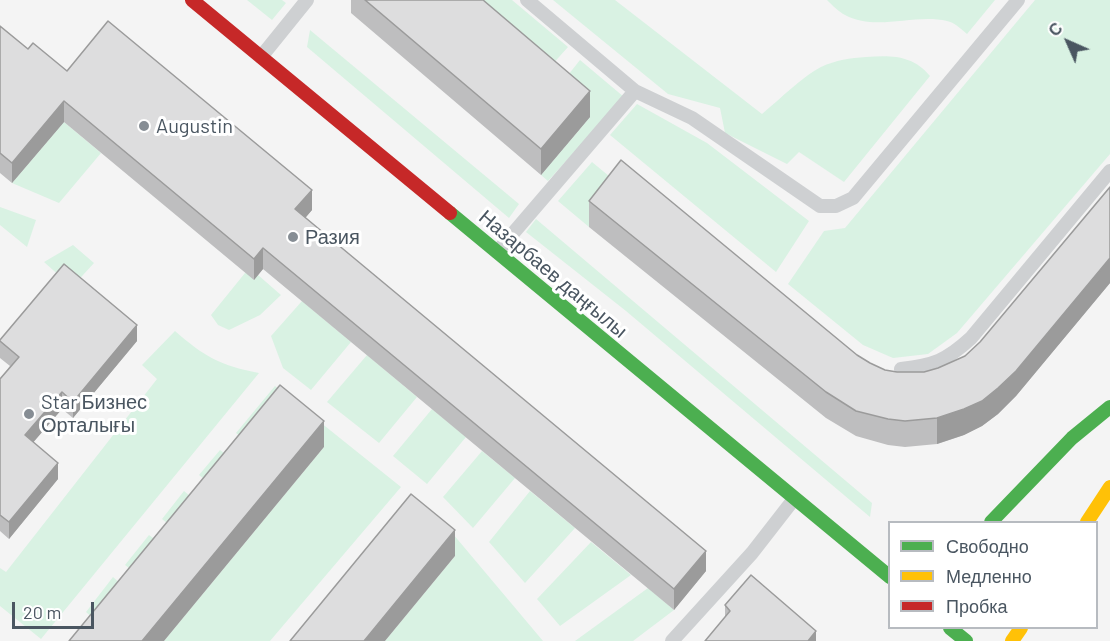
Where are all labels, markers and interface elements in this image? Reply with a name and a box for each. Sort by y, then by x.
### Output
north arrow [1038,12,1098,72]
text: С [1044,18,1066,40]
place label: Augustin [156,114,233,138]
marker: Augustin [137,119,151,133]
street label: Назарбаев даңғылы [474,205,632,343]
place label: Разия [305,225,360,249]
marker: Разия [286,230,300,244]
place label: Star Бизнес Орталығы [41,390,147,437]
marker: Star Бизнес Орталығы [22,407,36,421]
legend [888,521,1098,629]
text: Свободно [946,535,1029,557]
text: Медленно [946,565,1032,587]
scale bar [15,590,98,628]
text: Пробка [946,595,1008,617]
text: 20 m [23,601,61,623]

